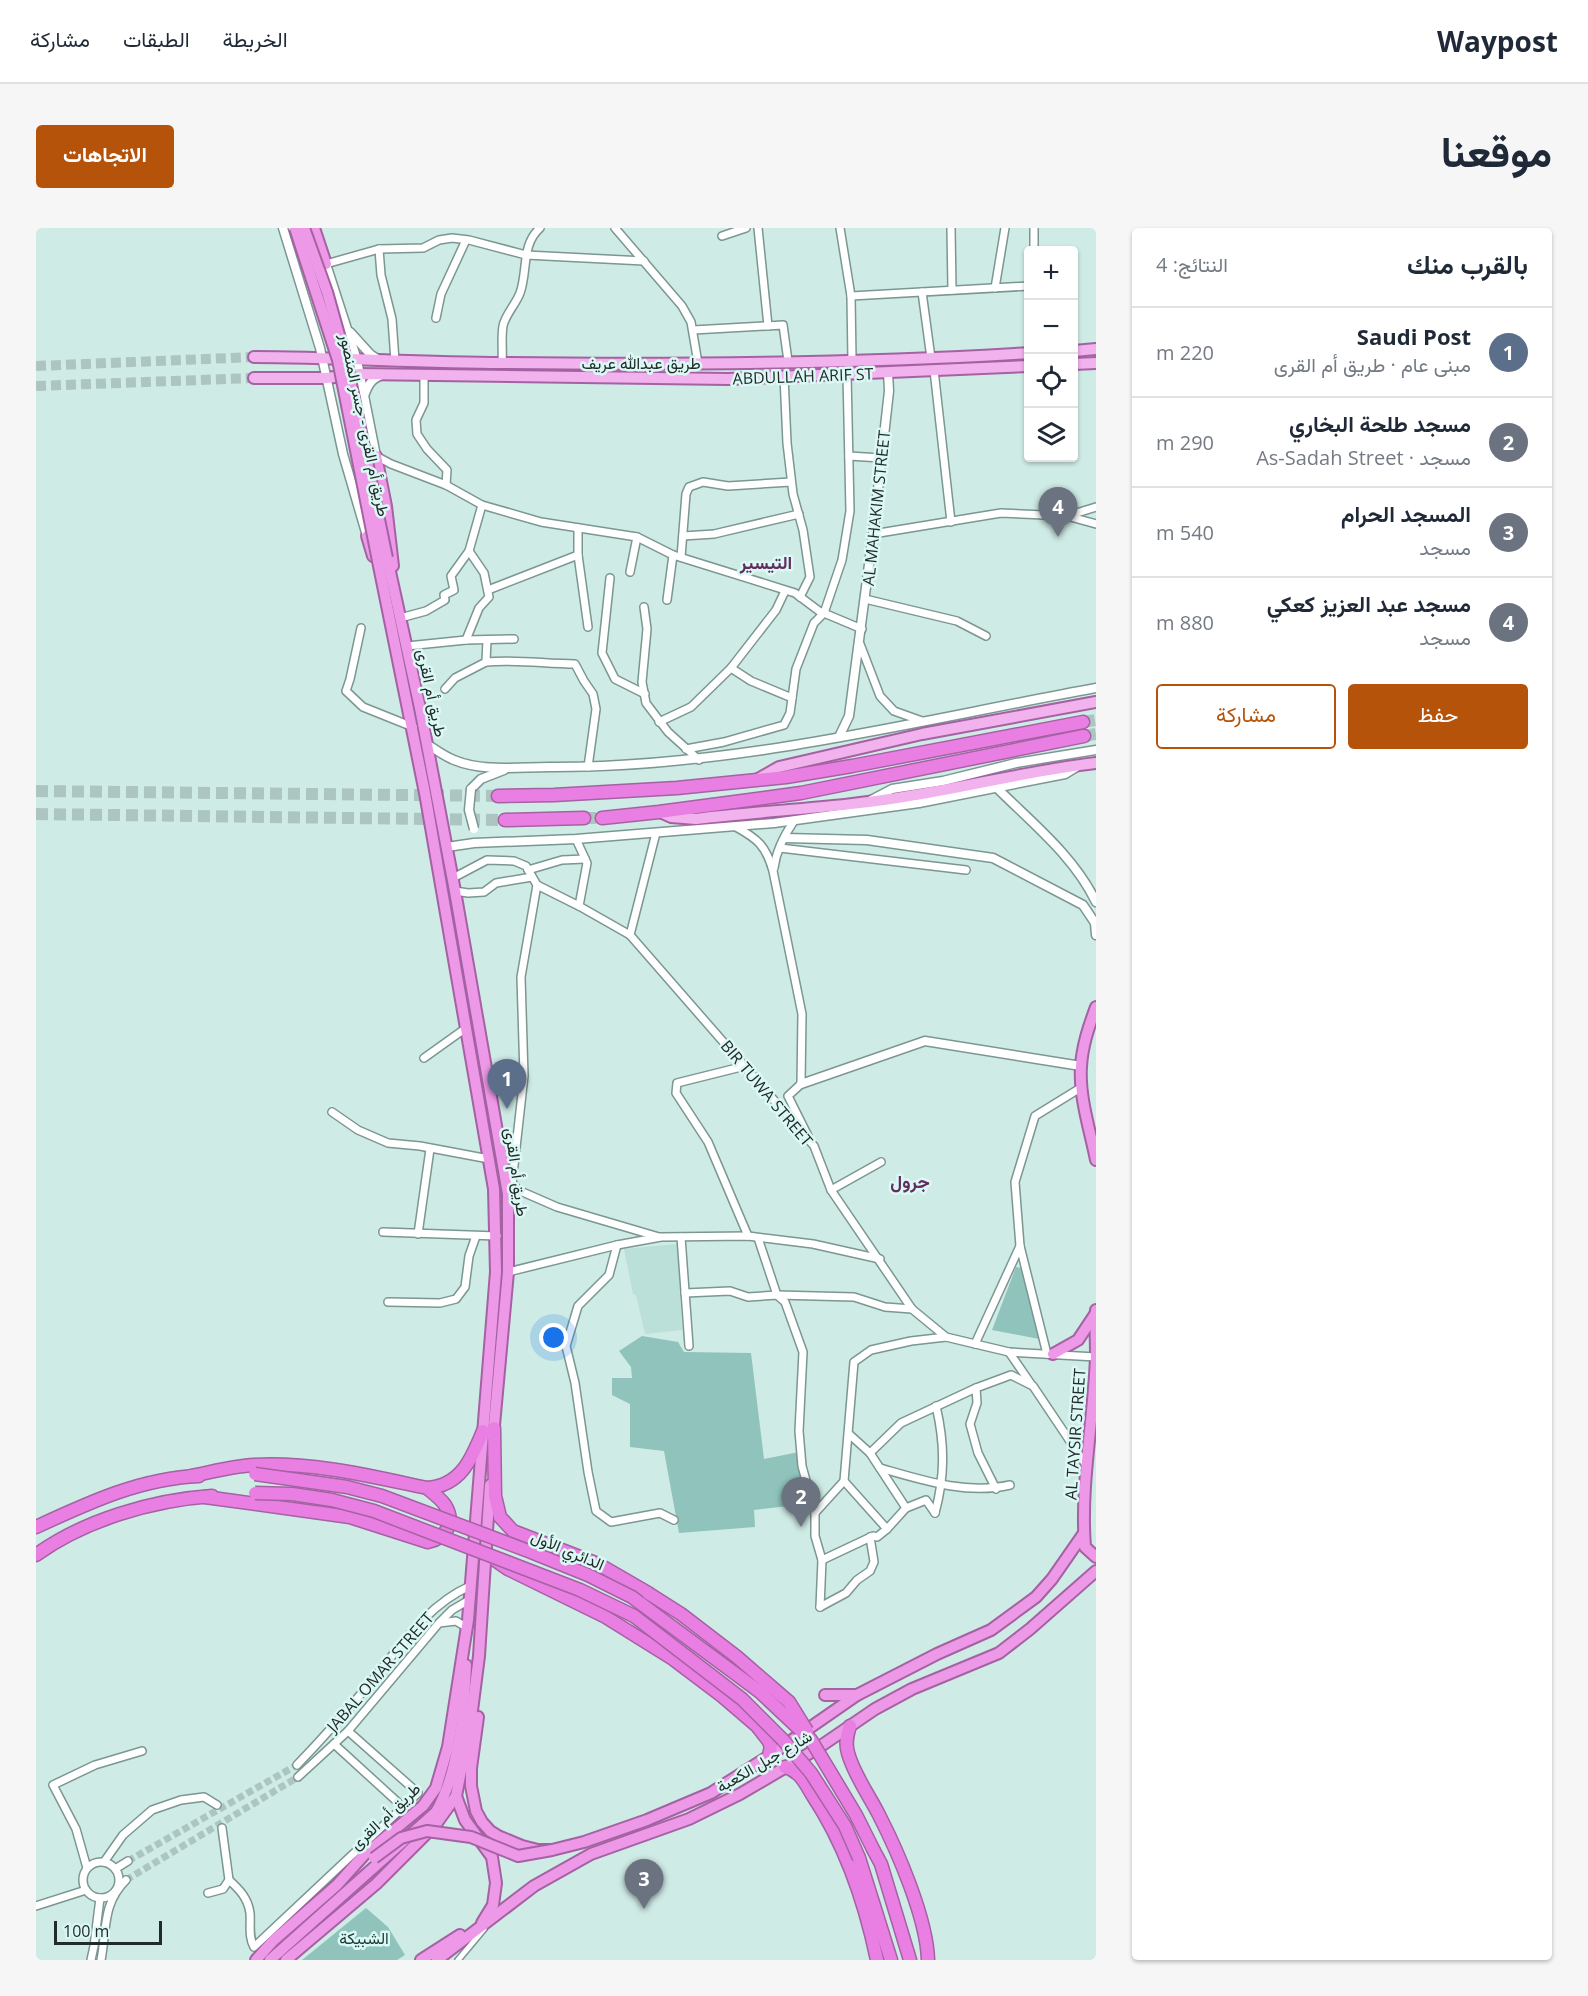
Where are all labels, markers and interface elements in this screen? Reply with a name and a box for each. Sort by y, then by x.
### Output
text: Waypost [1437,22,1558,60]
text: مشاركة [30,25,90,53]
text: الطبقات [123,25,190,53]
text: الخريطة [223,25,288,53]
text: موقعنا [1441,122,1552,179]
button: الاتجاهات [36,125,174,188]
map controls [1024,246,1078,462]
button: + [1024,246,1078,300]
text: بالقرب منك [1407,246,1528,282]
text: النتائج: 4 [1156,251,1228,278]
button: − [1024,300,1078,354]
text: Saudi Post [1357,321,1471,351]
street label: طريق أم القرى - جسر المنصور [335,331,395,518]
text: 220 m [1156,339,1214,366]
text: 1 [1503,339,1514,366]
text: مبنى عام · طريق أم القرى [1274,351,1471,378]
street label: طريق عبدالله عريف [581,352,701,374]
button: locate [1024,354,1078,408]
street label: ABDULLAH ARIF ST [732,363,874,389]
button: layers [1024,408,1078,462]
text: مسجد طلحة البخاري [1289,408,1471,438]
street label: AL MAHAKIM STREET [857,429,895,587]
text: 290 m [1156,429,1214,456]
text: 2 [1503,429,1514,456]
text: مسجد · As-Sadah Street [1256,444,1471,471]
pin: 4 [1038,488,1078,537]
text: المسجد الحرام [1341,498,1471,528]
text: 540 m [1156,519,1214,546]
text: 3 [1503,519,1514,546]
text: مسجد [1419,534,1471,561]
district label: التيسير [739,550,792,574]
text: مسجد عبد العزيز كعكي [1267,588,1471,618]
text: 880 m [1156,609,1214,636]
text: 4 [1503,609,1514,636]
text: مسجد [1419,624,1471,651]
street label: طريق أم القرى [412,647,452,739]
button: مشاركة [1156,684,1336,749]
button: حفظ [1348,684,1528,749]
street label: BIR TUWA STREET [716,1035,818,1151]
pin: 1 [488,1060,526,1109]
street label: طريق أم القرى [500,1126,534,1218]
district label: جرول [890,1169,930,1193]
your location [539,1323,568,1352]
street label: AL TAYSIR STREET [1059,1367,1091,1501]
pin: 2 [782,1478,820,1527]
street label: الدائري الأول [527,1525,608,1578]
street label: JABAL OMAR STREET [320,1607,438,1738]
street label: شارع جبل الكعبة [712,1725,816,1798]
street label: طريق أم القرى [345,1778,425,1854]
pin: 3 [624,1860,664,1909]
scale bar [54,1918,162,1946]
text: 100 m [63,1920,109,1942]
park label: الشبيكة [339,1927,389,1949]

